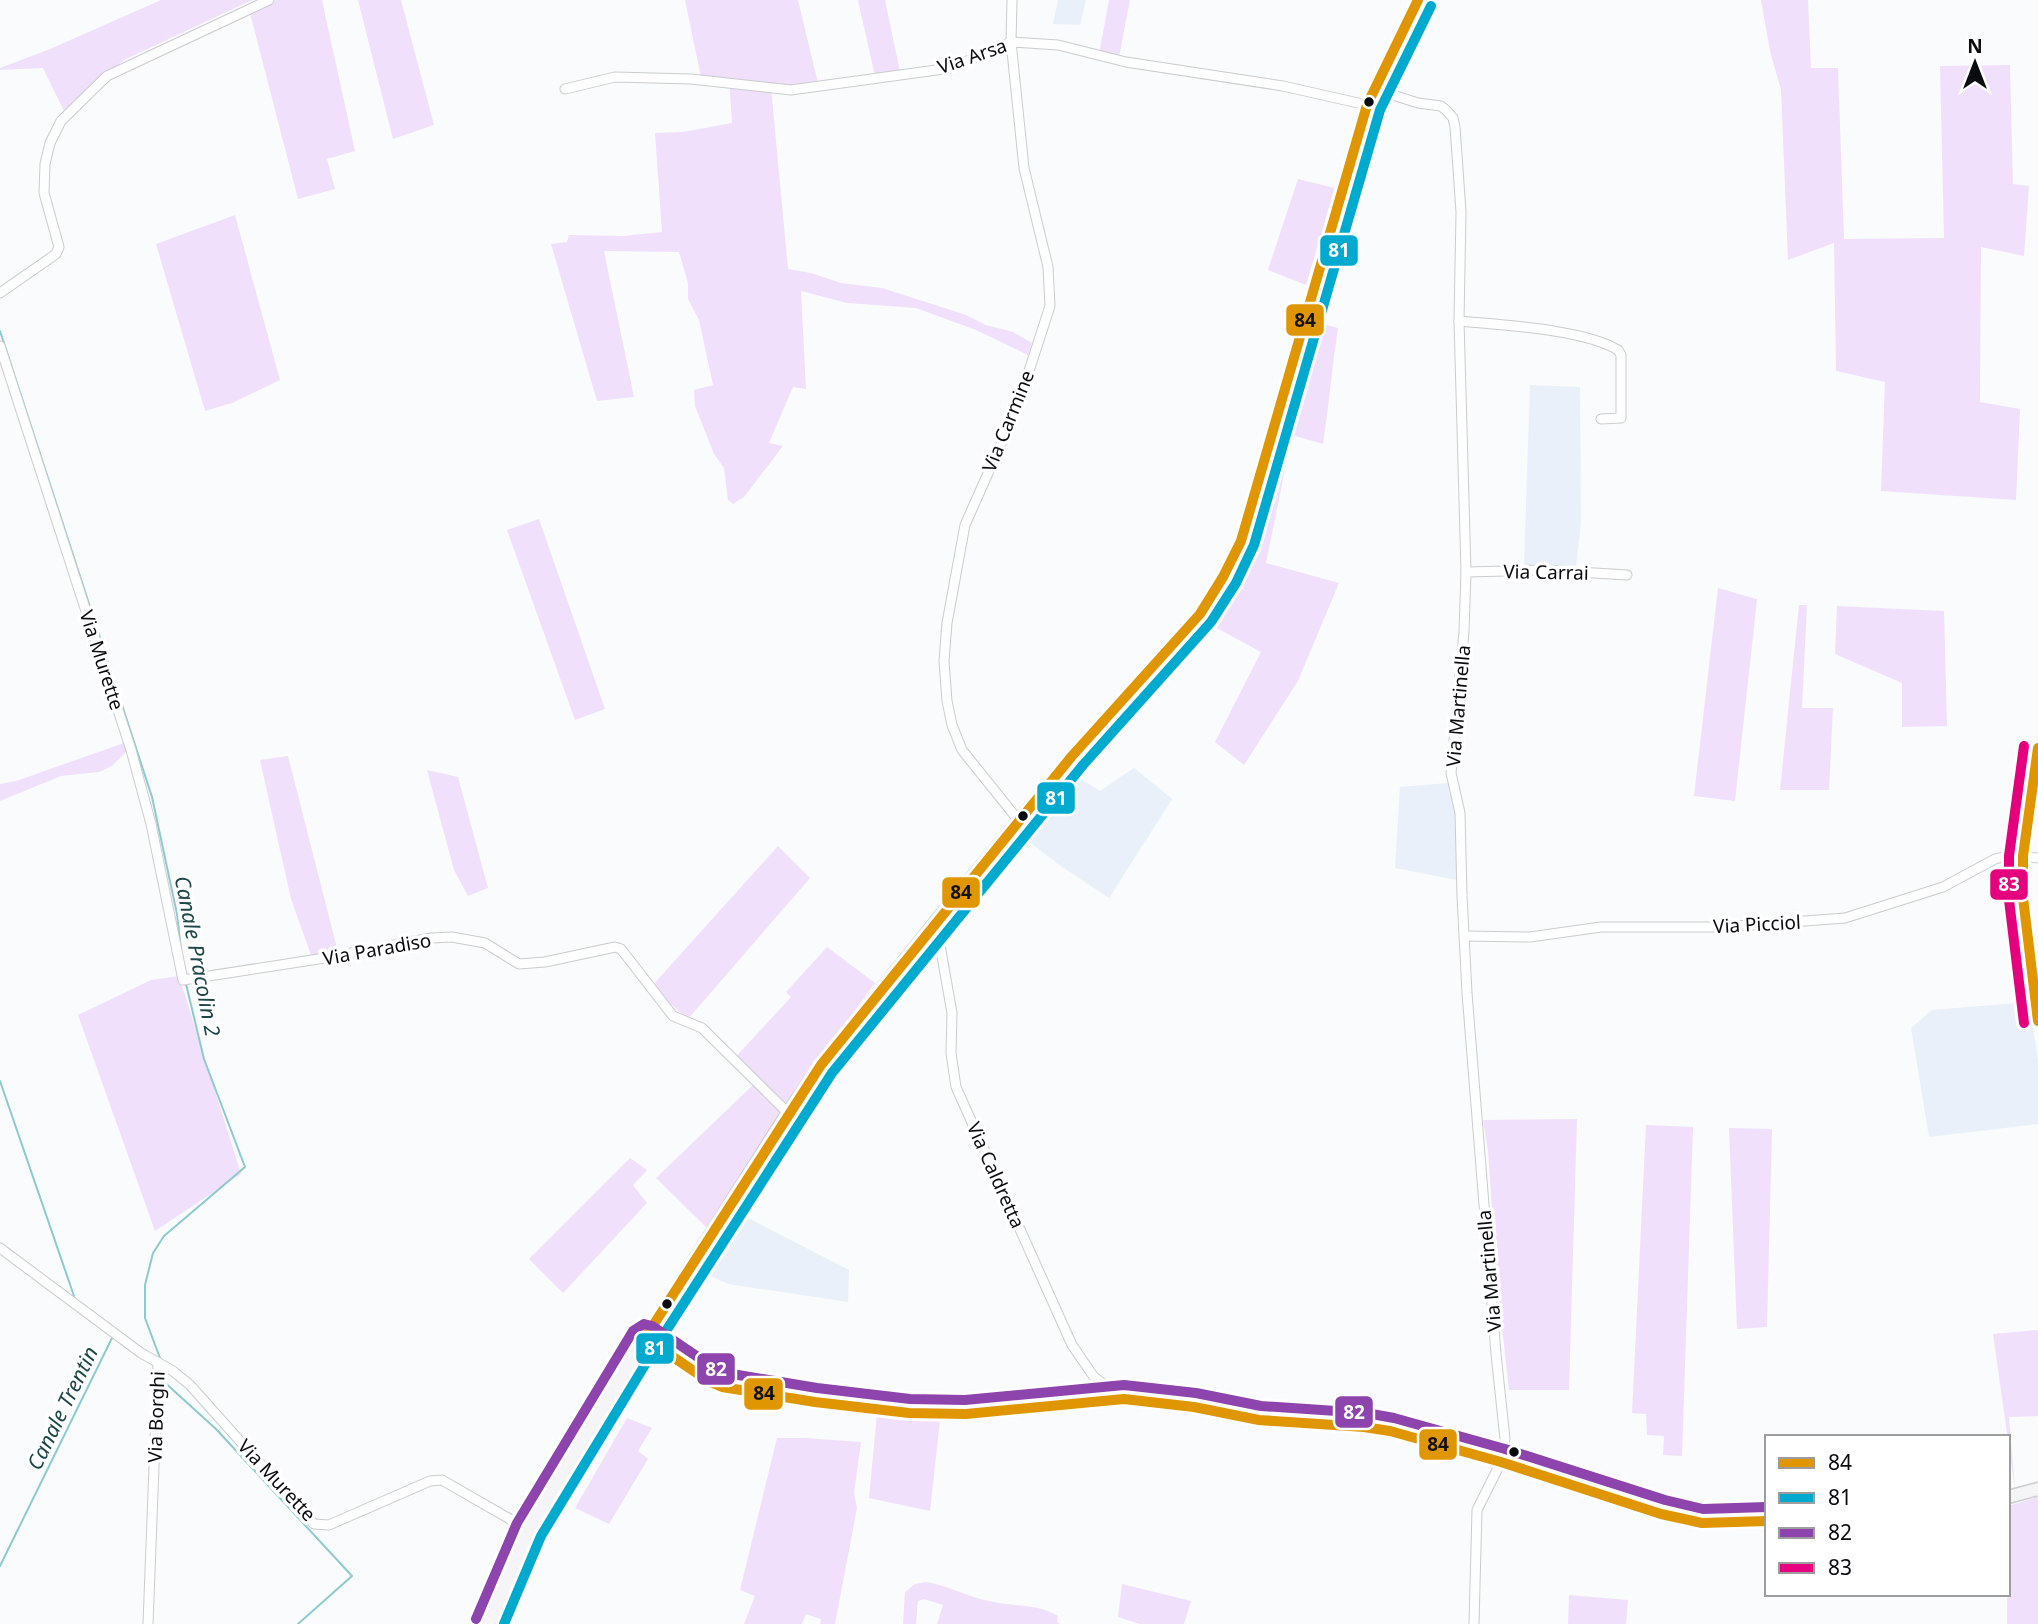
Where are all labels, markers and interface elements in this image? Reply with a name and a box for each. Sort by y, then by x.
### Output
north arrow [1940,28,2010,98]
street label: Via Arsa [934,32,1010,80]
text: N [1967,33,1983,59]
unlabelled marker [1362,95,1376,109]
line badge: 81 [1319,234,1359,267]
text: 81 [1328,237,1350,263]
line badge: 84 [1285,303,1325,337]
text: 84 [1294,307,1316,333]
street label: Via Carmine [976,366,1040,476]
street label: Via Carrai [1503,558,1589,586]
street label: Via Murette [74,607,130,713]
street label: Via Martinella [1440,644,1476,768]
line badge: 81 [1036,781,1076,815]
text: 81 [1045,785,1067,811]
unlabelled marker [1016,809,1030,823]
line badge: 83 [1989,868,2029,901]
text: 83 [1998,871,2020,897]
water label: Canale Pracolin 2 [169,873,227,1039]
line badge: 84 [941,876,981,909]
text: 84 [950,879,972,905]
street label: Via Picciol [1712,909,1802,939]
street label: Via Paradiso [321,927,433,971]
street label: Via Caldretta [961,1118,1031,1232]
street label: Via Martinella [1471,1209,1507,1333]
unlabelled marker [660,1297,674,1311]
line badge: 81 [635,1332,675,1365]
text: 81 [644,1335,666,1361]
water label: Canale Trentin [20,1342,104,1474]
line badge: 82 [696,1352,736,1386]
text: 82 [705,1356,727,1382]
street label: Via Borghi [141,1371,171,1463]
line badge: 84 [743,1377,784,1411]
text: 84 [753,1380,775,1406]
line badge: 82 [1334,1395,1374,1429]
text: 82 [1343,1399,1365,1425]
line badge: 84 [1418,1428,1458,1461]
text: 84 [1427,1431,1449,1457]
street label: Via Murette [232,1433,322,1527]
legend [1765,1435,2010,1596]
unlabelled marker [1507,1445,1521,1459]
text: 84 [1828,1448,1852,1476]
text: 81 [1828,1483,1852,1511]
text: 82 [1828,1518,1852,1546]
text: 83 [1828,1553,1852,1581]

